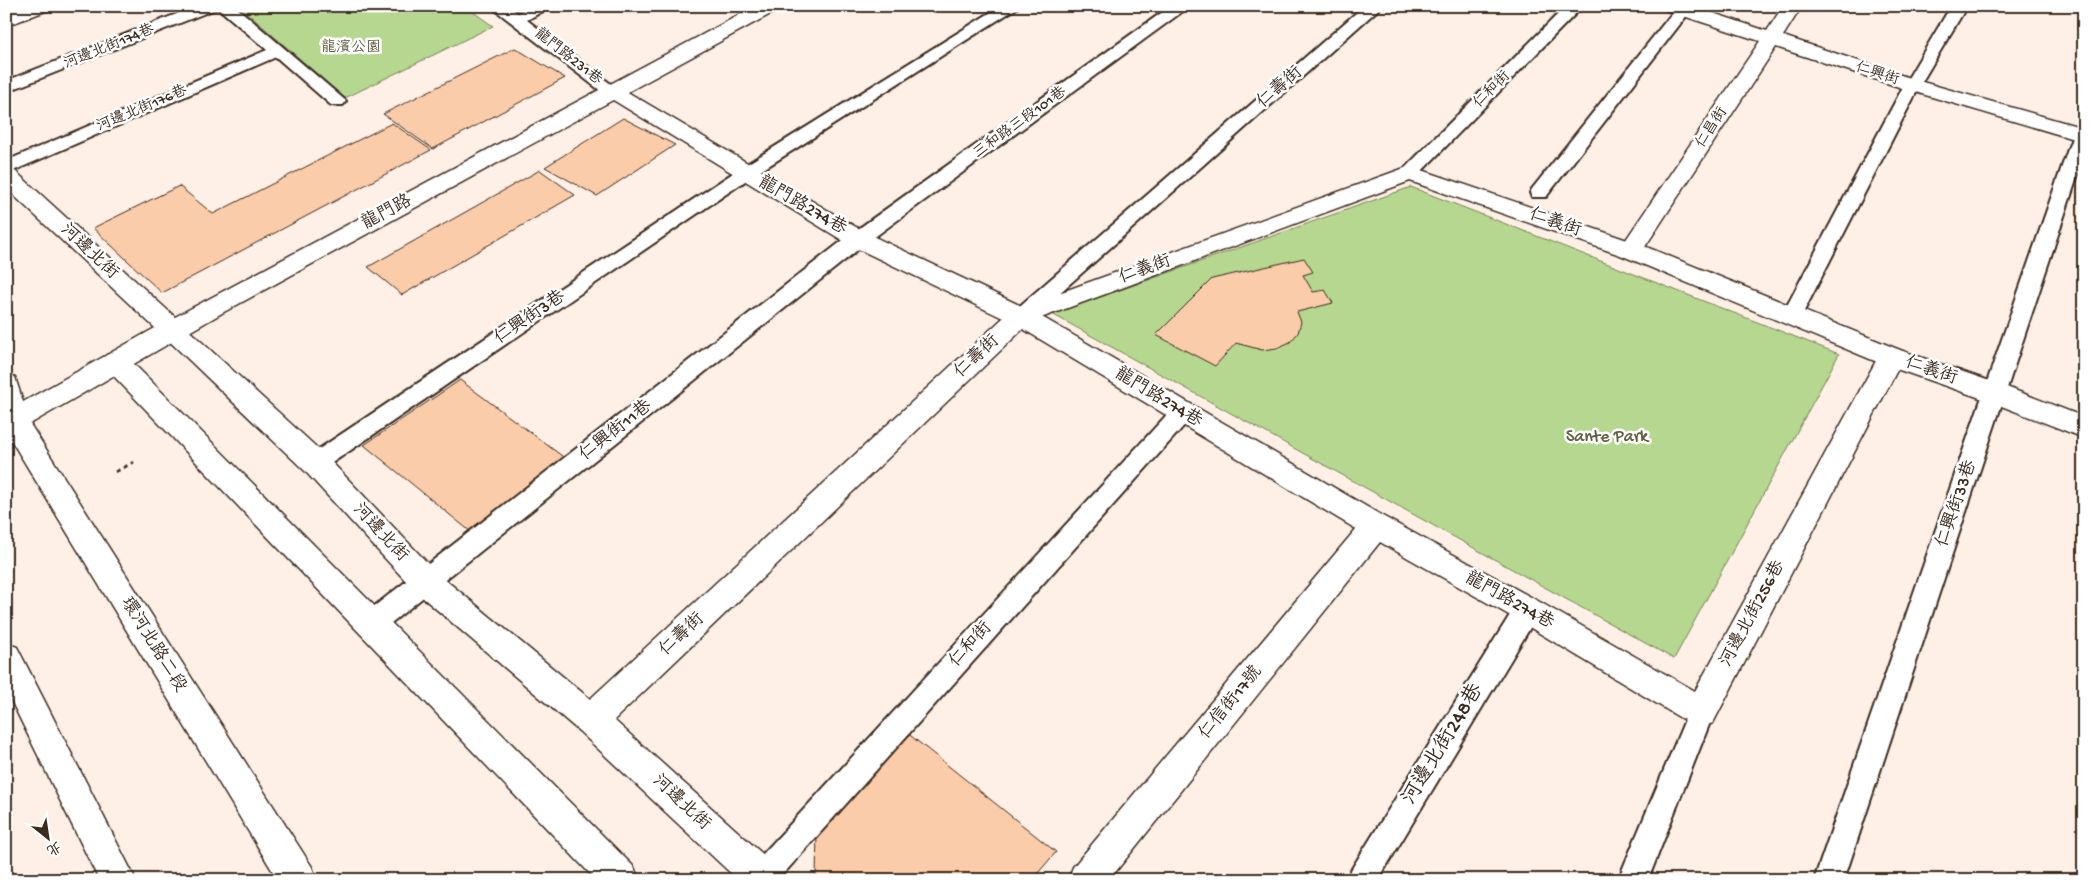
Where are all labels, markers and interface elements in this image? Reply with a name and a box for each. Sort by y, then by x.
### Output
street label: 河邊北街174巷 [61,21,157,73]
street label: 龍門路231巷 [530,24,606,89]
park label: 龍濱公園 [321,38,381,57]
street label: 仁興街 [1853,58,1901,90]
street label: 仁壽街 [1252,62,1307,114]
street label: 仁和街 [1470,68,1514,112]
street label: 河邊北街176巷 [94,82,190,136]
street label: 三和路三段101巷 [970,83,1070,163]
street label: 仁昌街 [1692,104,1732,152]
street label: 龍門路274巷 [754,171,850,240]
street label: 龍門路 [358,190,416,235]
street label: 仁義街 [1526,203,1584,242]
street label: 河邊北街 [56,219,123,284]
street label: 仁義街 [1116,250,1174,289]
street label: 仁興街3巷 [490,286,570,349]
street label: 仁壽街 [949,330,1004,383]
street label: 仁義街 [1902,351,1960,390]
street label: 龍門路274巷 [1110,363,1206,432]
street label: 仁興街11巷 [575,395,657,466]
park label: Sante Park [1566,427,1650,448]
street label: 仁興街33巷 [1931,457,1982,550]
street label: 河邊北街 [348,499,413,566]
street label: 河邊北街256巷 [1715,557,1790,671]
street label: 龍門路274巷 [1461,567,1558,634]
street label: 環河北路二段 [115,593,191,696]
street label: 仁壽街 [654,608,709,661]
street label: 仁和街 [944,617,997,672]
street label: 仁信街17號 [1194,661,1267,744]
street label: 河邊北街248巷 [1396,679,1490,810]
street label: 河邊北街 [648,770,715,835]
north arrow [22,814,72,864]
text: 北 [43,836,64,858]

